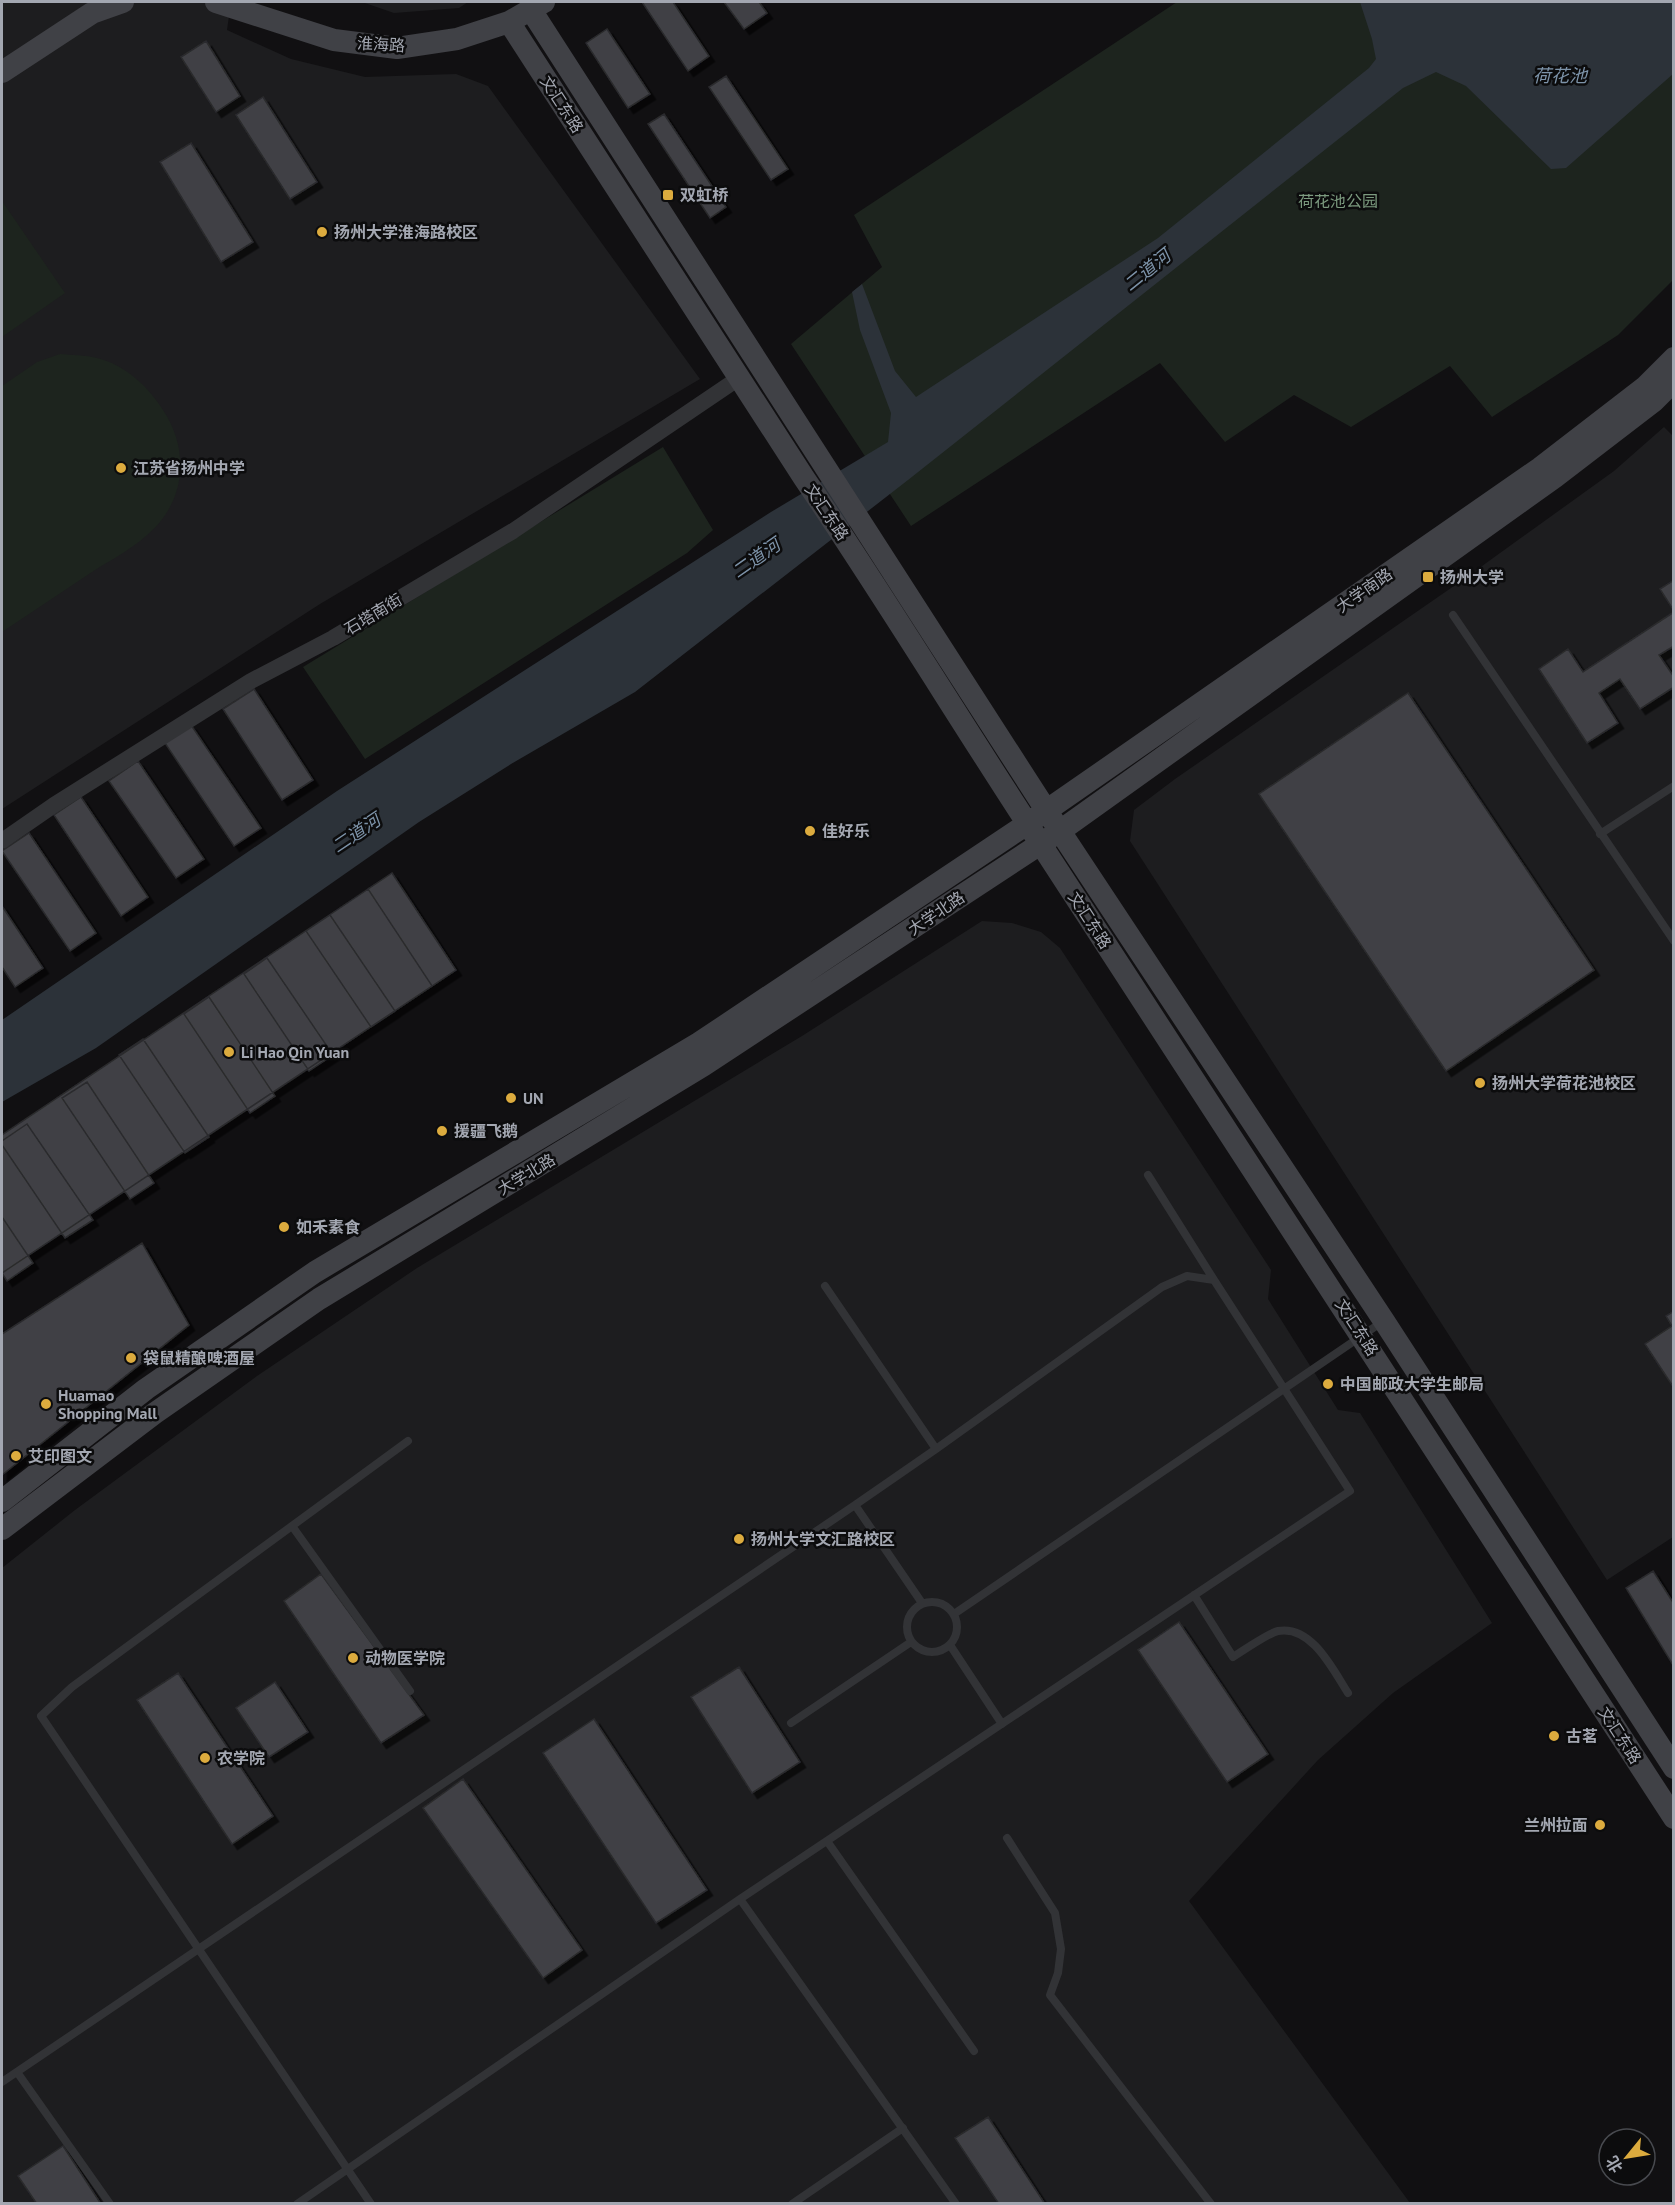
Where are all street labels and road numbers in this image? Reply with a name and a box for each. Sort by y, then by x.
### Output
street label: 淮海路 [357,33,405,55]
street label: 文汇东路 [536,72,588,136]
street label: 文汇东路 [801,480,853,544]
street label: 大学南路 [1332,563,1396,617]
street label: 石塔南街 [340,589,406,639]
street label: 大学北路 [904,887,968,939]
street label: 文汇东路 [1064,888,1116,952]
street label: 大学北路 [493,1149,559,1199]
street label: 文汇东路 [1331,1295,1383,1359]
street label: 文汇东路 [1594,1703,1646,1767]

